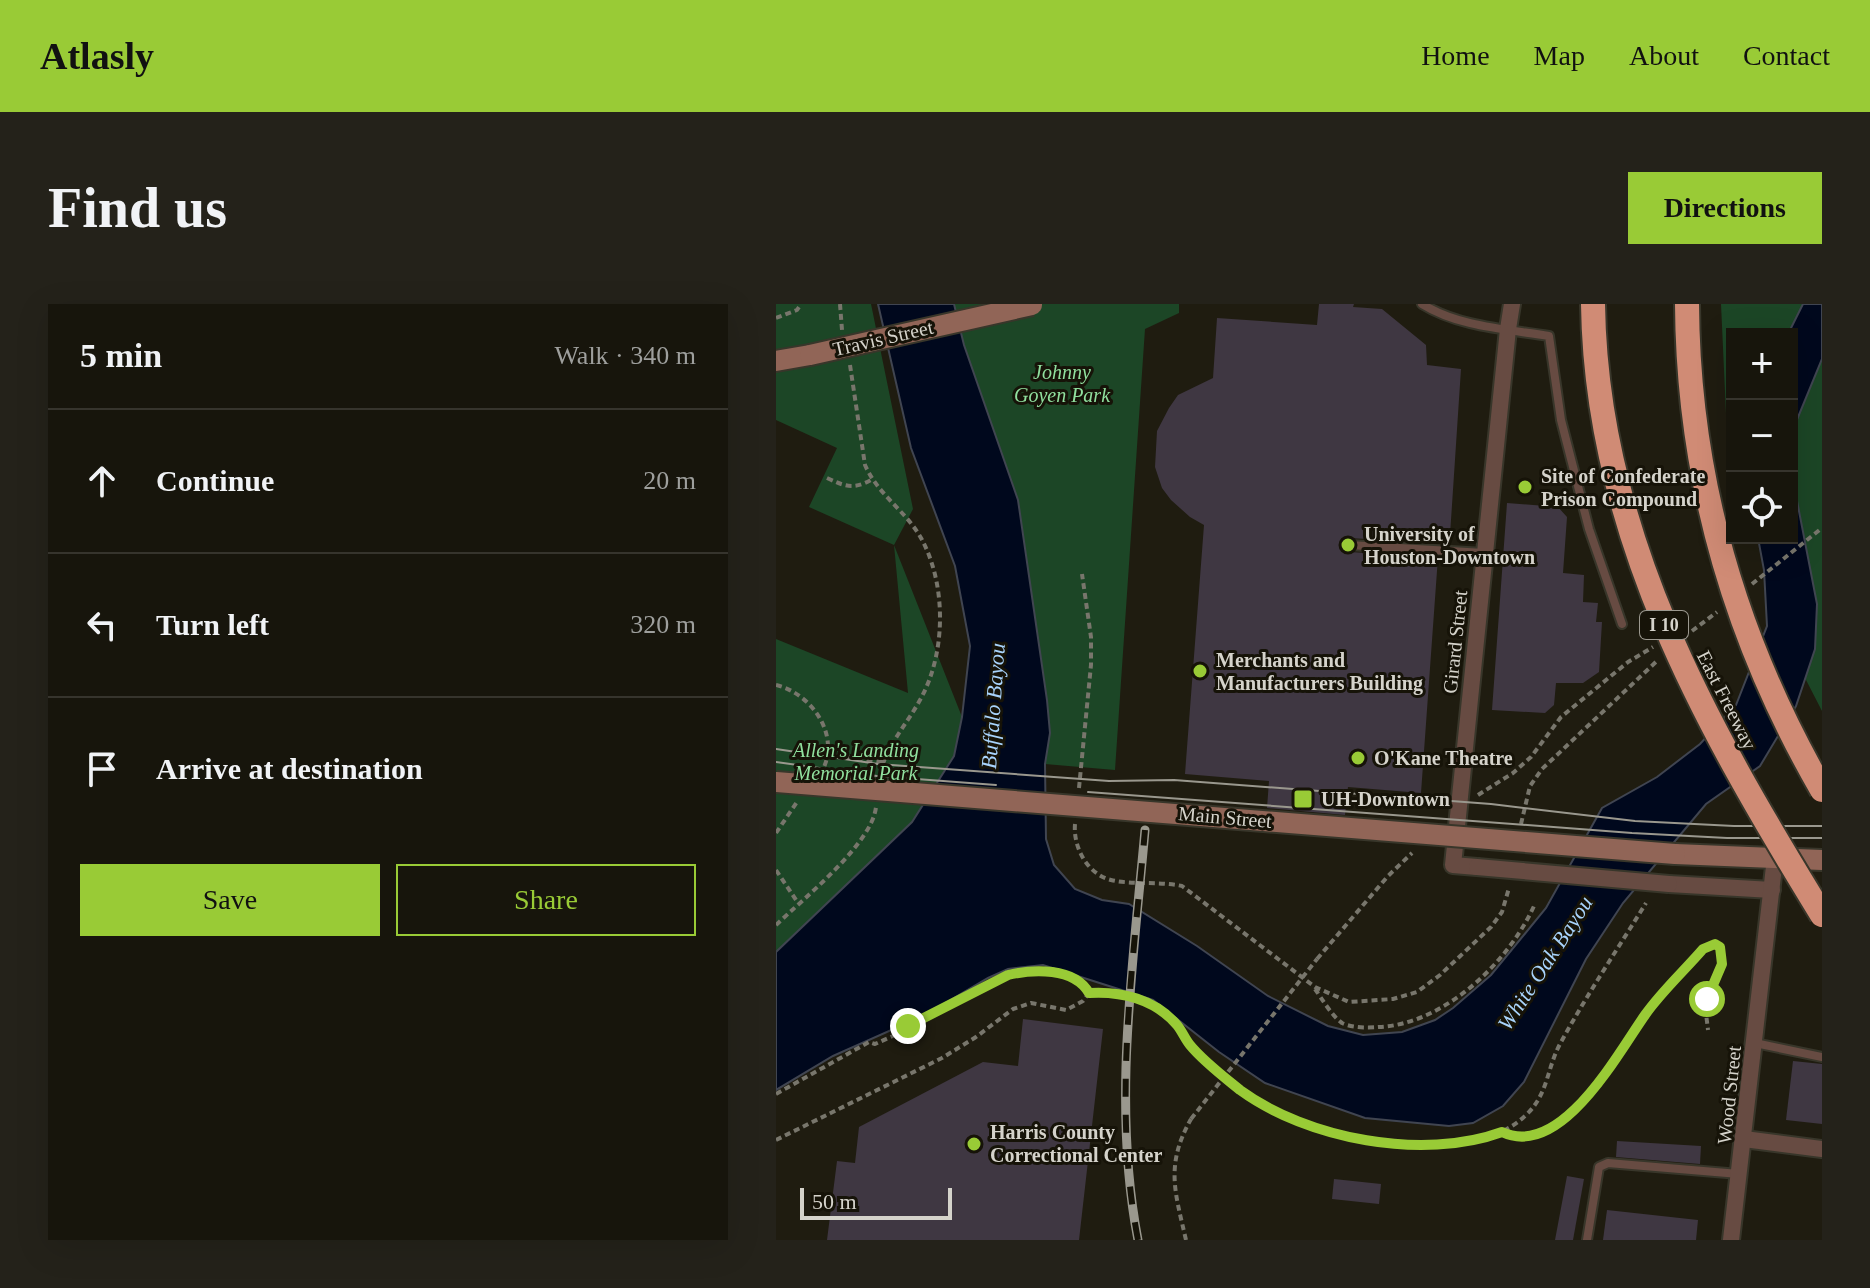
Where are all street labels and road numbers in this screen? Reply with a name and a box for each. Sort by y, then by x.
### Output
street label: Travis Street [831,316,936,360]
street label: Girard Street [1439,589,1471,695]
road number: I 10 [1640,611,1688,639]
street label: East Freeway [1692,647,1761,754]
street label: Main Street [1177,802,1273,832]
street label: Wood Street [1713,1044,1745,1145]

